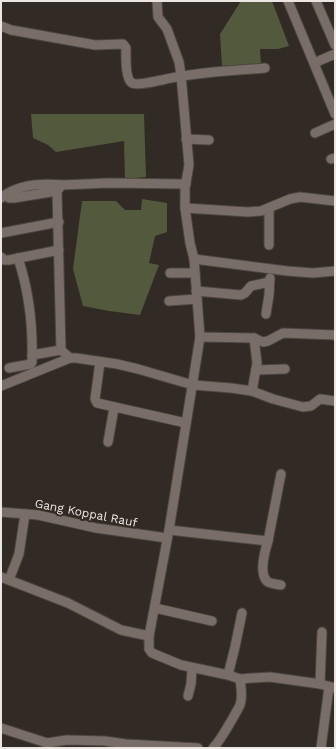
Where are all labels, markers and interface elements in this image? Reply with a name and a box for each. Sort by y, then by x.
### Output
street label: Gang Koppal Rauf [34,496,139,530]

